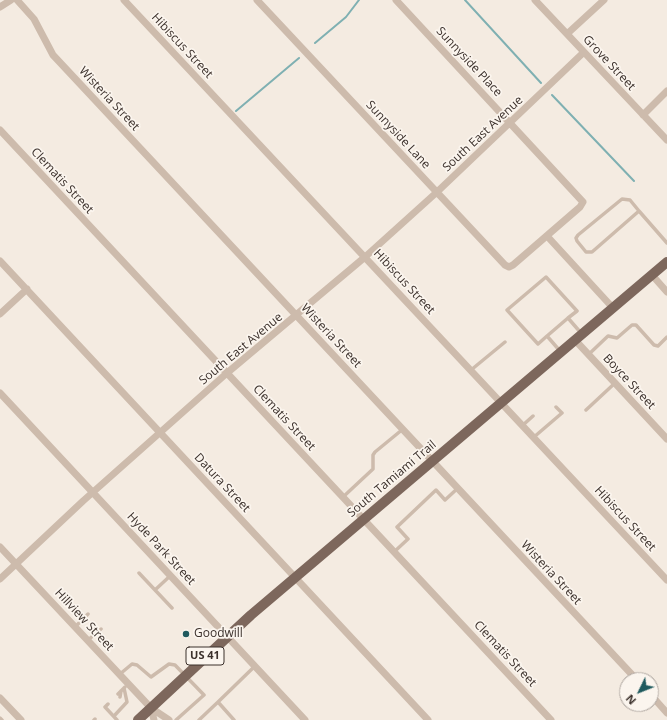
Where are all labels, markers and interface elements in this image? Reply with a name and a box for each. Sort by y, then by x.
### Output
street label: Hibiscus Street [148,11,216,81]
street label: Sunnyside Place [433,24,505,100]
street label: Grove Street [580,32,638,94]
street label: Wisteria Street [76,64,142,134]
street label: South East Avenue [440,93,526,175]
street label: Sunnyside Lane [363,98,433,172]
street label: Clematis Street [28,145,96,217]
street label: Hibiscus Street [370,247,438,317]
street label: Wisteria Street [298,301,364,371]
street label: South East Avenue [196,310,286,388]
street label: Boyce Street [600,351,658,413]
street label: Clematis Street [250,382,318,454]
street label: South Tamiami Trail [345,438,439,520]
street label: Datura Street [191,451,253,515]
street label: Hibiscus Street [591,484,659,554]
street label: Hyde Park Street [124,510,198,588]
street label: Wisteria Street [518,538,584,608]
street label: Hillview Street [52,586,116,654]
street label: Clematis Street [471,618,539,690]
place label: Goodwill [194,627,243,641]
marker: Goodwill [181,629,191,639]
road number: US 41 [186,647,224,665]
north arrow [619,672,659,712]
text: N [622,691,639,708]

